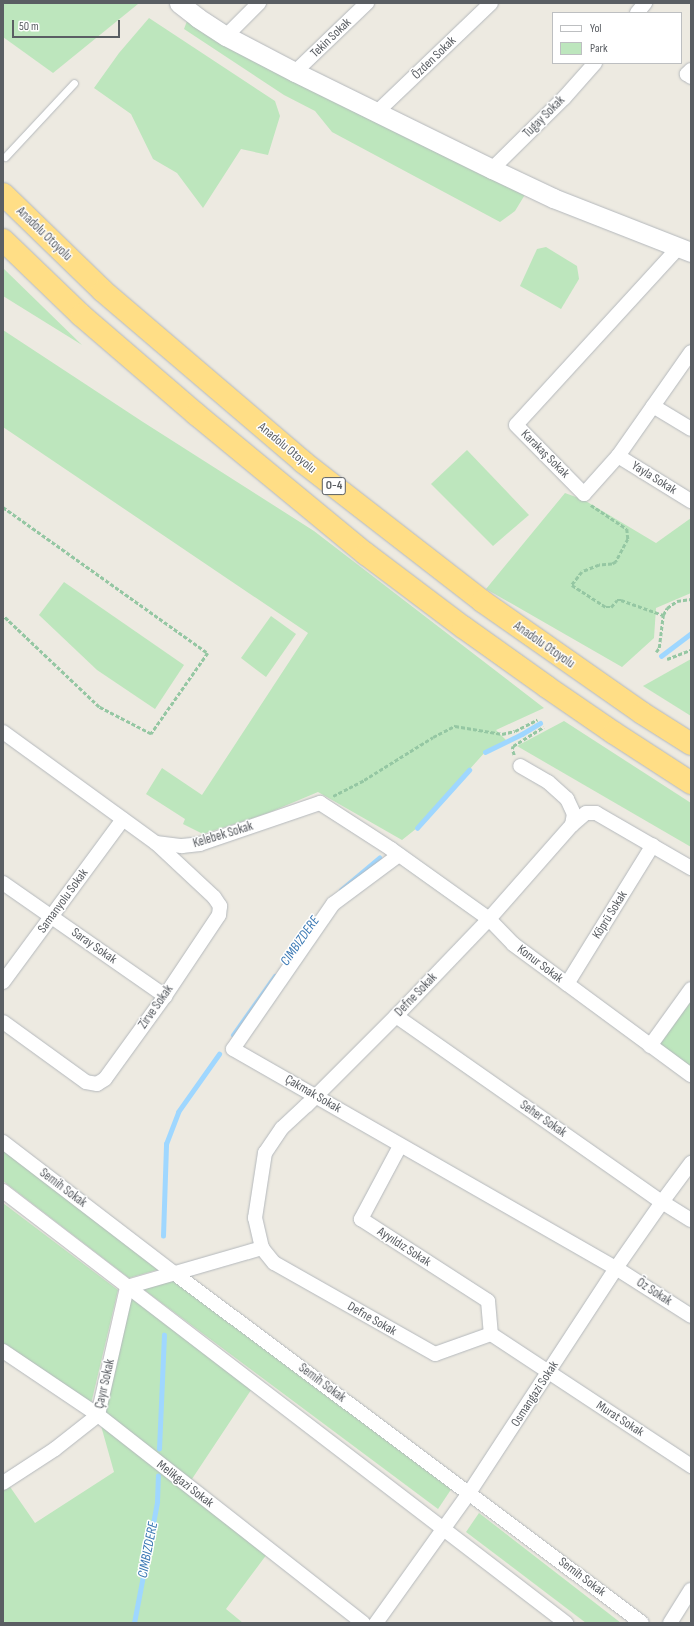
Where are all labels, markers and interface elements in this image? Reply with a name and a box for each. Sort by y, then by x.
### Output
scale bar [14,12,122,38]
legend [552,12,682,64]
street label: Tekin Sokak [307,15,355,61]
text: 50 m [19,19,39,34]
text: Yol [590,21,602,36]
street label: Özden Sokak [409,33,459,83]
text: Park [590,41,608,56]
street label: Tugay Sokak [520,93,568,141]
street label: Anadolu Otoyolu [13,204,75,264]
street label: Anadolu Otoyolu [255,419,319,477]
street label: Karakaş Sokak [518,427,572,481]
street label: Yayla Sokak [629,458,679,498]
road number: O-4 [321,476,347,496]
street label: Anadolu Otoyolu [511,618,577,672]
street label: Kelebek Sokak [191,818,255,852]
street label: Samanyolu Sokak [34,866,92,936]
street label: Köprü Sokak [589,888,631,942]
water label: CIMBIZDERE [277,913,323,969]
street label: Saray Sokak [68,925,120,967]
street label: Konur Sokak [514,942,566,986]
street label: Defne Sokak [392,970,440,1020]
street label: Zirve Sokak [135,982,177,1032]
street label: Çakmak Sokak [282,1072,344,1116]
street label: Seher Sokak [517,1097,569,1141]
street label: Semih Sokak [36,1165,90,1211]
street label: Ayyıldız Sokak [374,1224,434,1270]
street label: Öz Sokak [633,1275,675,1309]
street label: Defne Sokak [345,1299,399,1339]
street label: Çayır Sokak [92,1358,118,1410]
street label: Osmangazi Sokak [508,1358,562,1430]
street label: Semih Sokak [295,1360,349,1406]
street label: Murat Sokak [593,1398,647,1440]
street label: Melikgazi Sokak [153,1457,217,1511]
water label: CIMBIZDERE [134,1521,162,1579]
street label: Semih Sokak [555,1554,609,1600]

